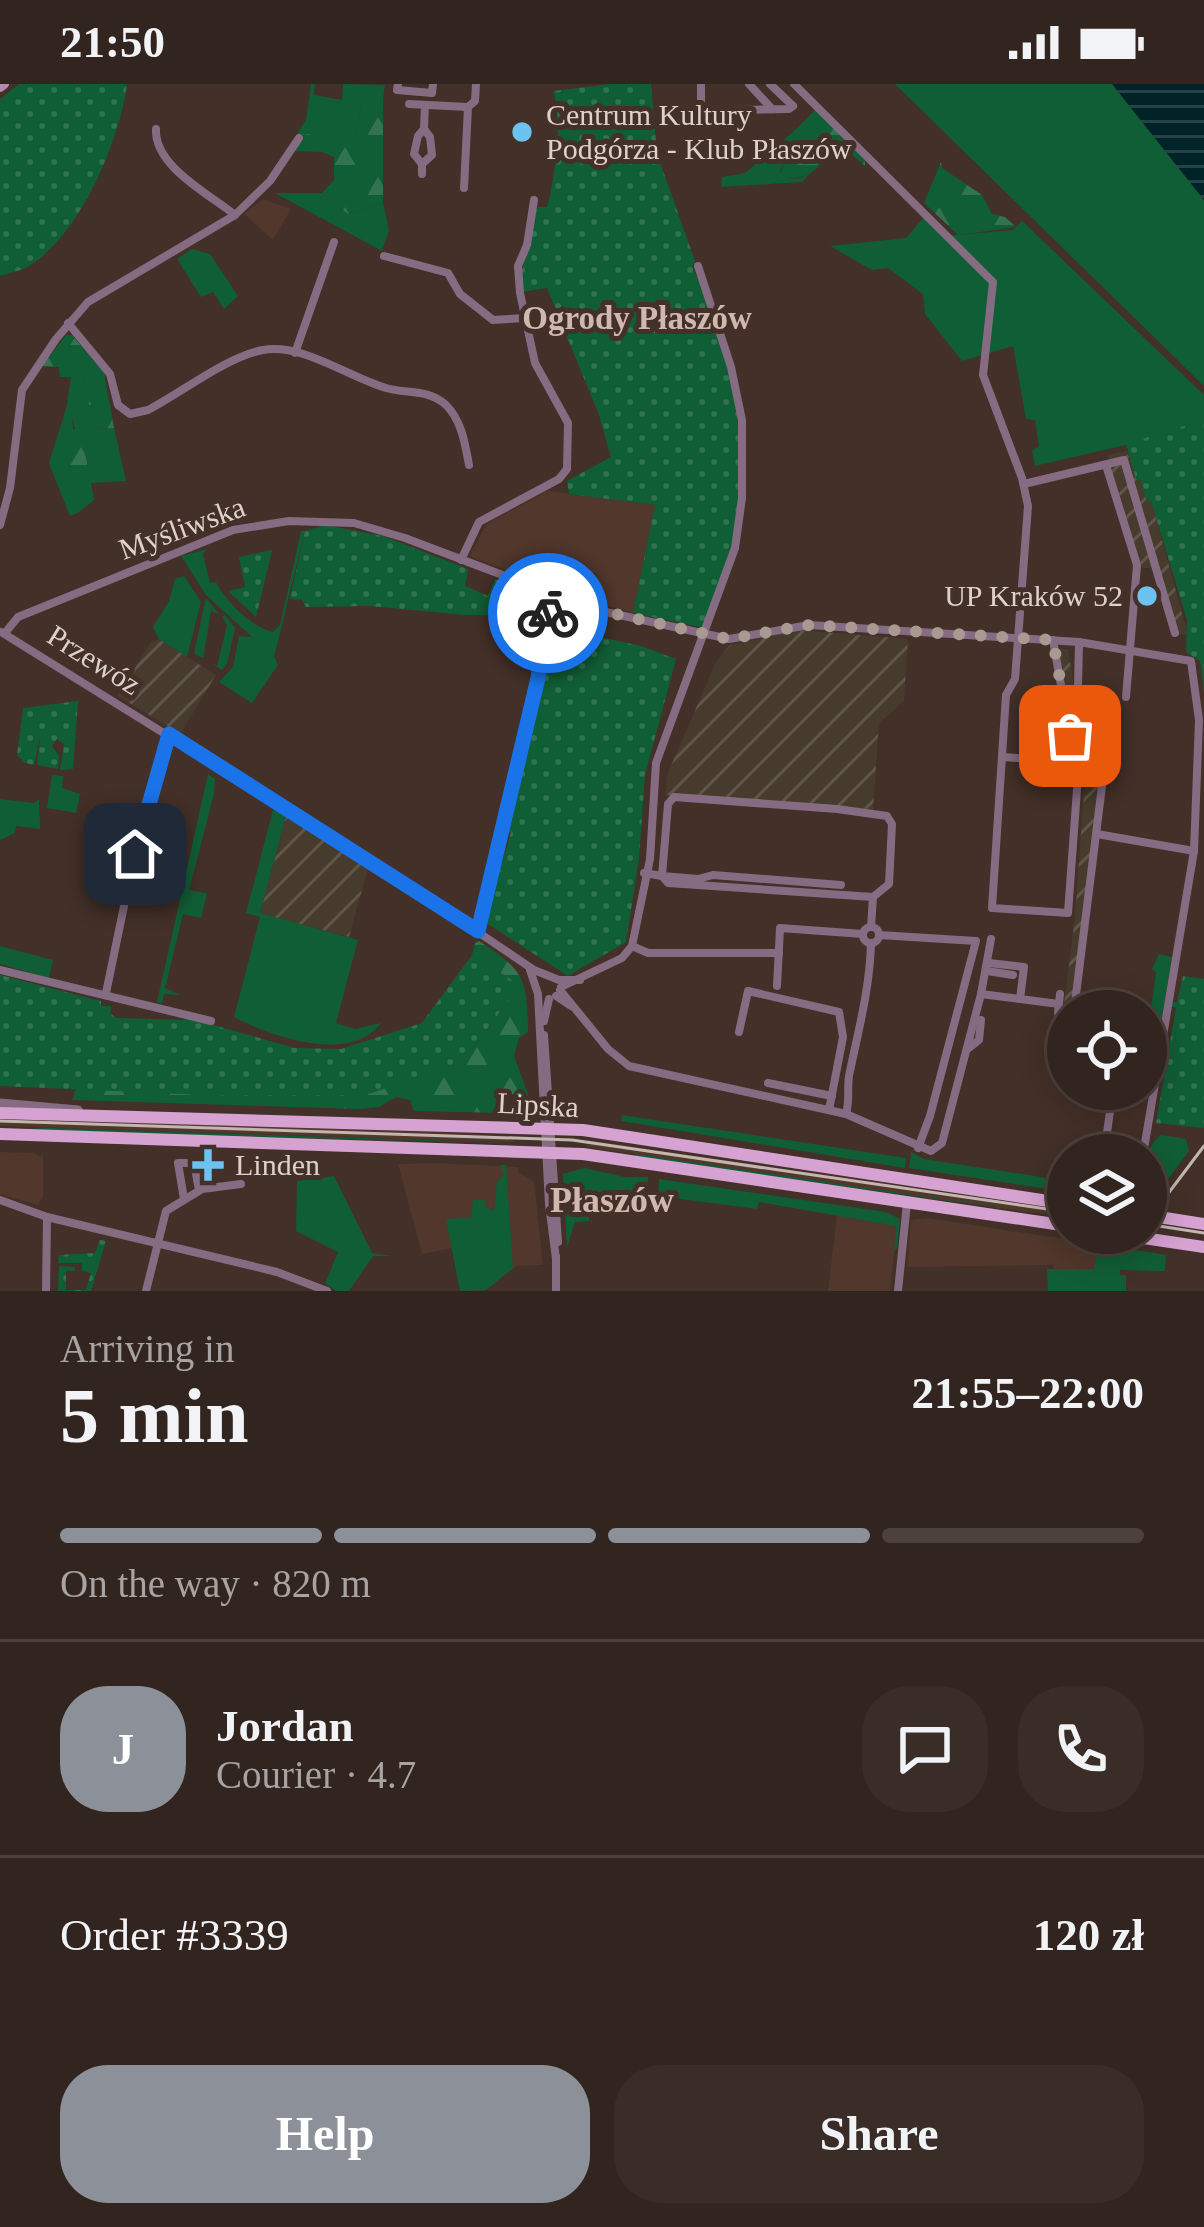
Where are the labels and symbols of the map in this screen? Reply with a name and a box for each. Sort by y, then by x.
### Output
place label: Centrum Kultury Podgórza - Klub Płaszów [546,98,852,165]
marker: Centrum Kultury Podgórza - Klub Płaszów [509,119,535,145]
district label: Ogrody Płaszów [522,300,752,336]
street label: Myśliwska [114,490,249,566]
courier [488,553,608,673]
place label: UP Kraków 52 [944,579,1123,612]
marker: UP Kraków 52 [1134,583,1160,609]
street label: Przewóz [42,618,147,701]
pin [1019,685,1121,787]
pin [84,803,186,905]
street label: Lipska [496,1086,580,1123]
place label: Linden [235,1148,320,1181]
marker: Linden [192,1149,224,1181]
district label: Płaszów [550,1180,674,1220]

